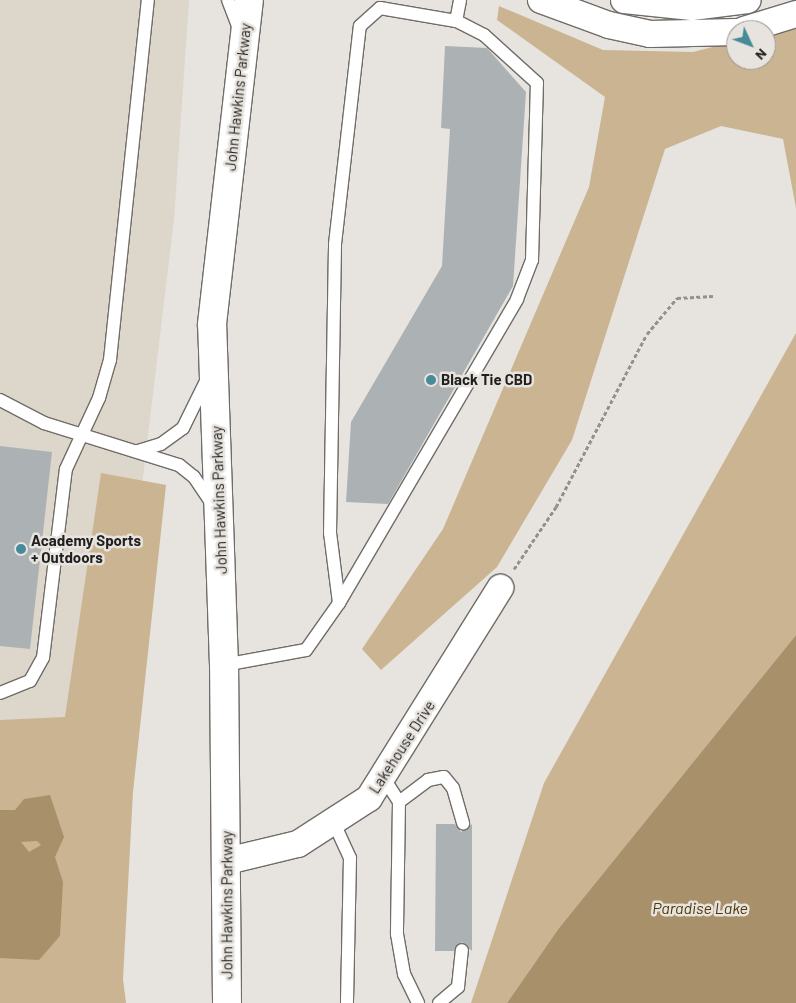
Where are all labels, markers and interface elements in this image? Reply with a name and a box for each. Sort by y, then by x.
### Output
north arrow [726,20,776,70]
street label: John Hawkins Parkway [221,22,255,172]
text: N [752,46,771,64]
place label: Black Tie CBD [441,371,532,389]
marker: Black Tie CBD [425,374,437,386]
street label: John Hawkins Parkway [207,426,231,574]
place label: Academy Sports + Outdoors [31,531,141,566]
marker: Academy Sports + Outdoors [15,543,27,555]
street label: Lakehouse Drive [365,697,439,797]
street label: John Hawkins Parkway [218,831,236,979]
water label: Paradise Lake [652,898,748,918]

